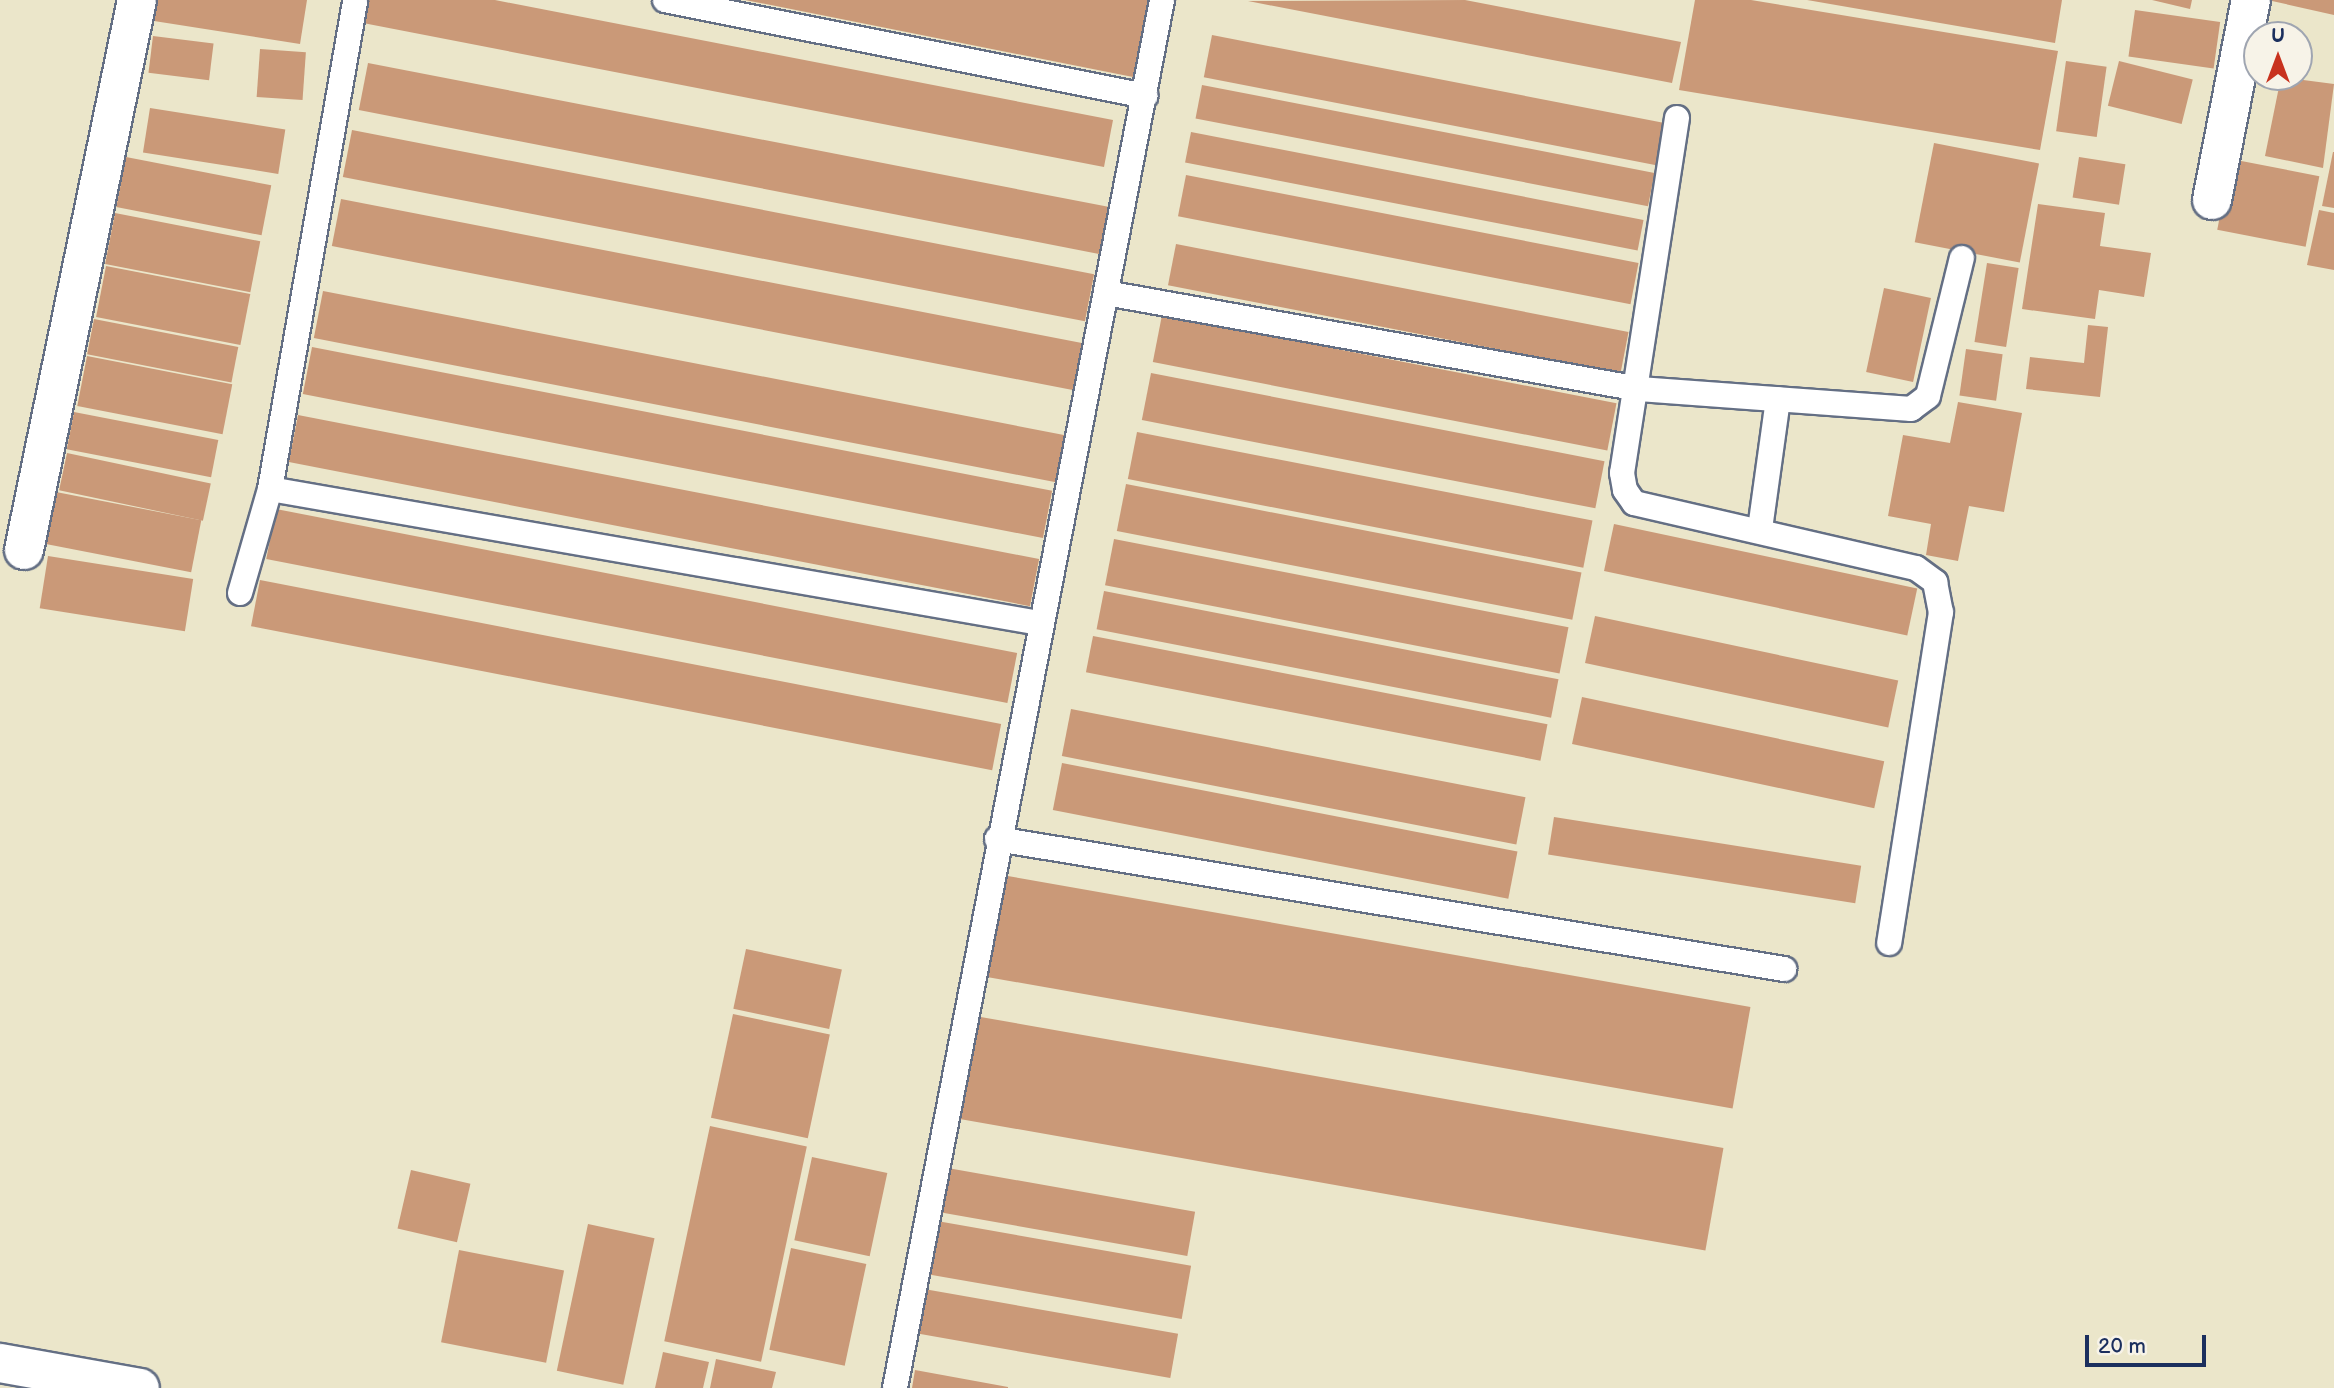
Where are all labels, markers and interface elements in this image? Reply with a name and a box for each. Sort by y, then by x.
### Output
north arrow [2243,21,2313,91]
text: U [2271,25,2285,48]
scale bar [2089,1322,2210,1366]
text: 20 m [2098,1334,2146,1359]

